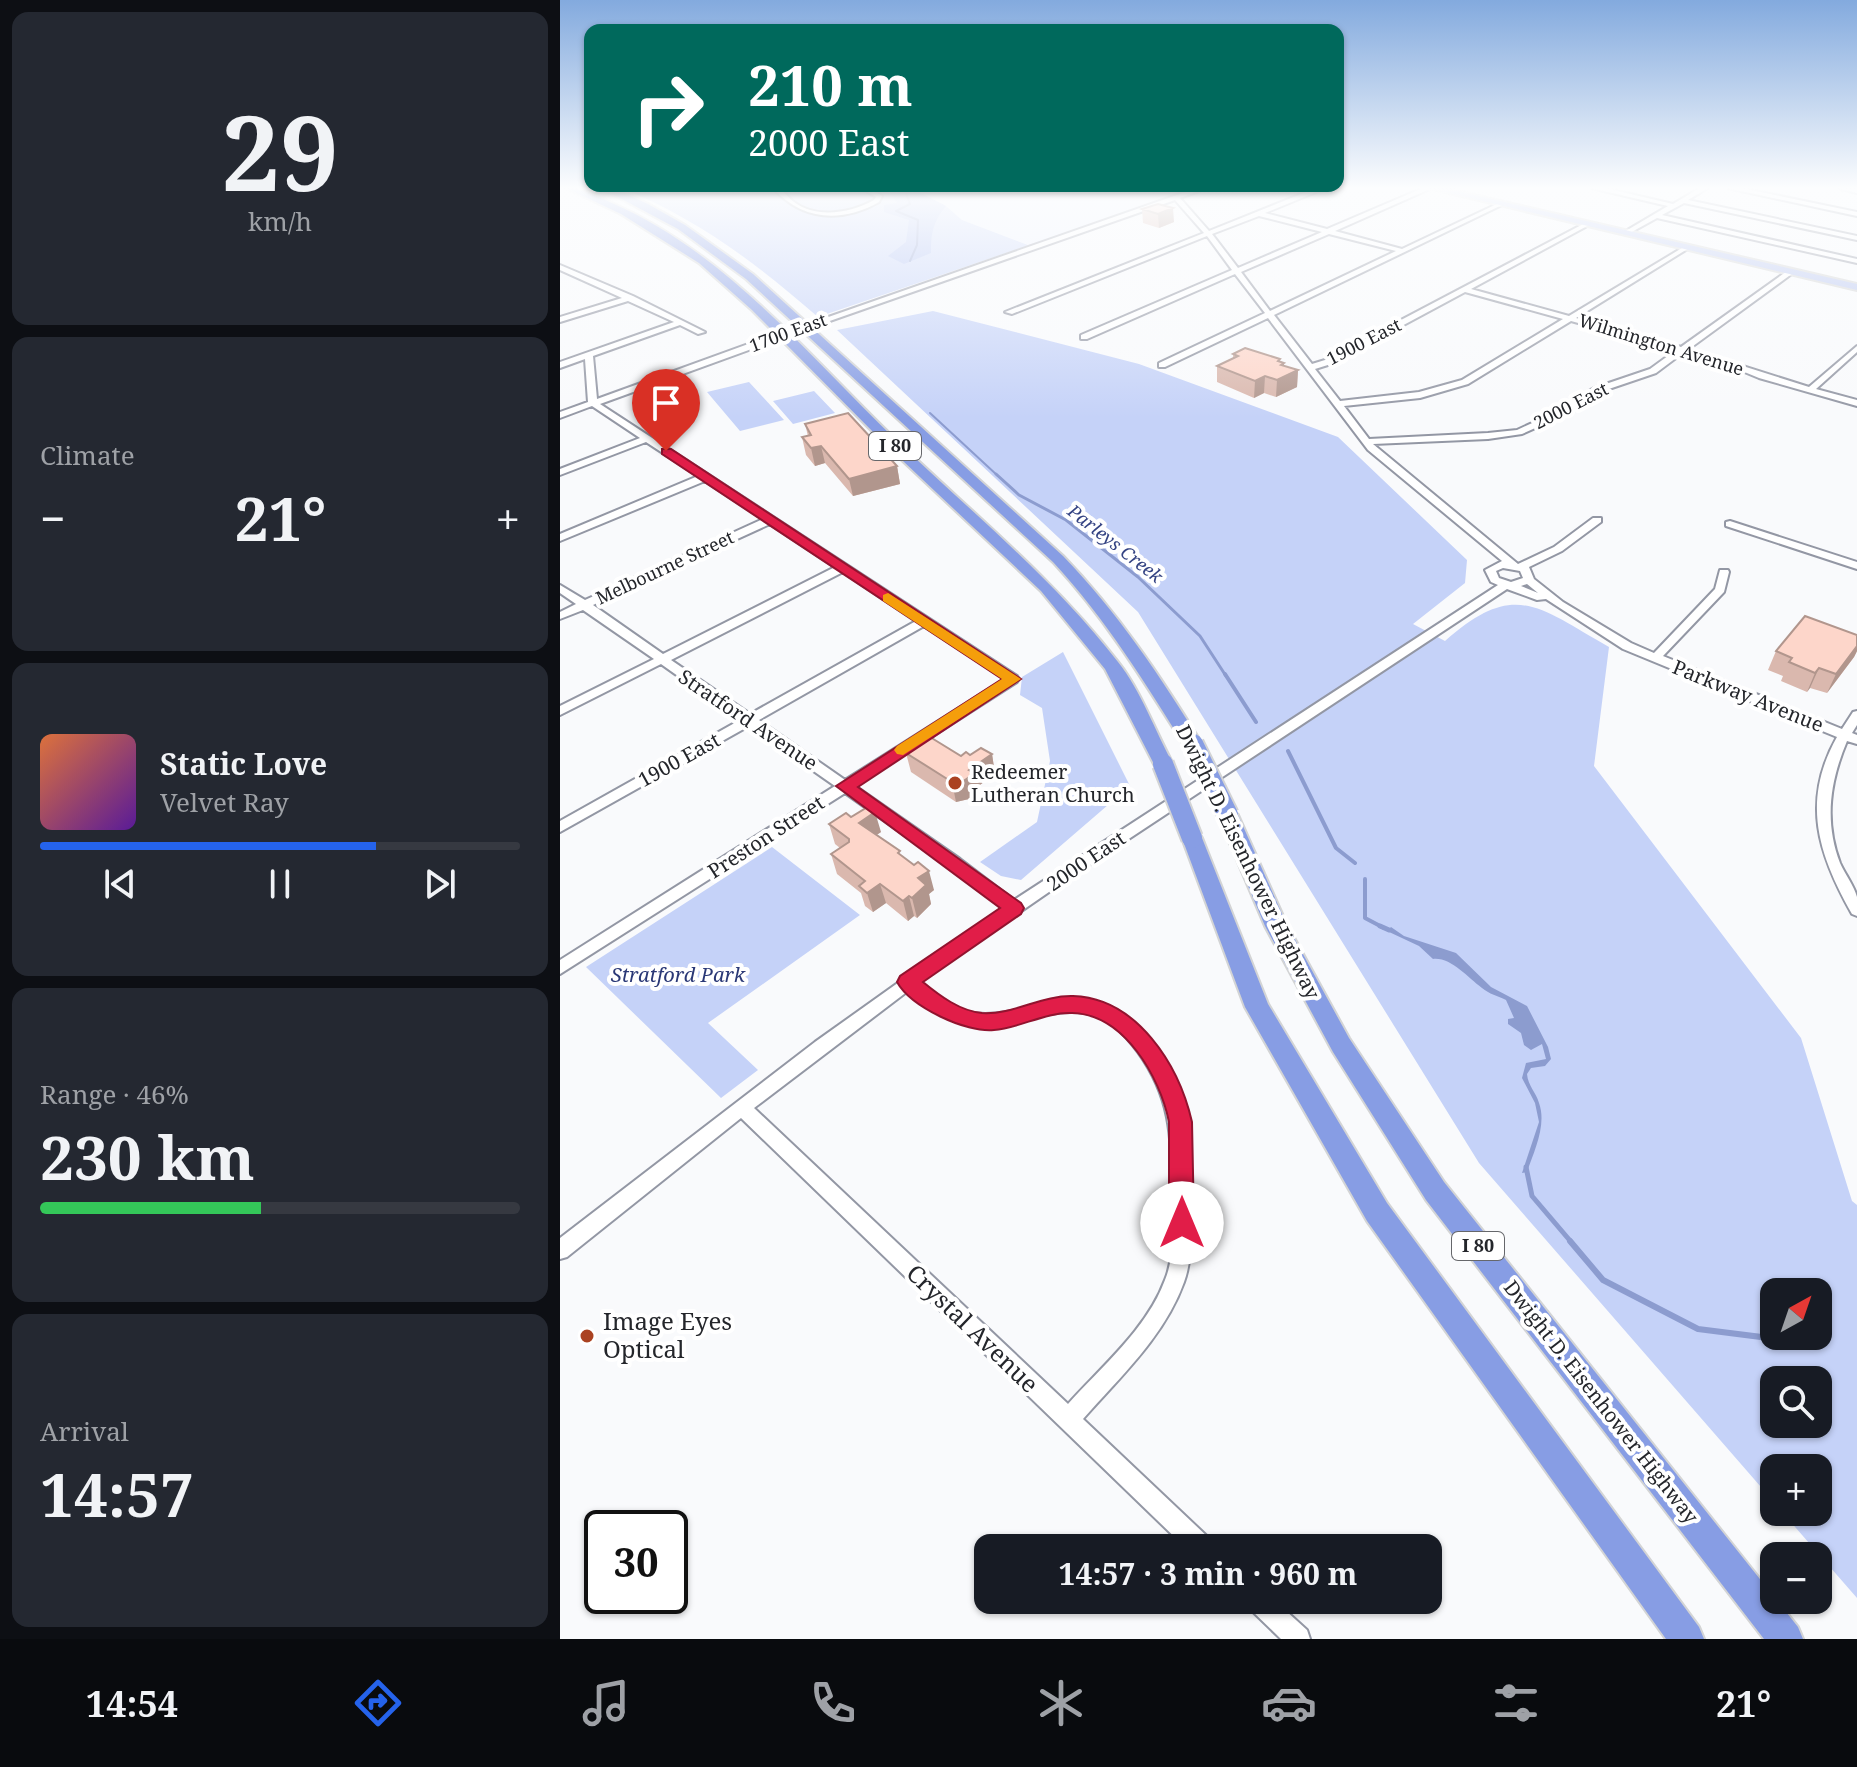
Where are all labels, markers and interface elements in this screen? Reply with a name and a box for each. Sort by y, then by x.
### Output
text: 210 m [748,46,913,122]
icon: right [616,56,720,160]
text: 29 [221,80,339,221]
text: 2000 East [748,118,909,167]
text: km/h [248,203,312,239]
street label: 1700 East [746,307,830,357]
street label: Wilmington Avenue [1576,307,1747,381]
street label: 1900 East [1322,312,1405,370]
pin [632,369,700,451]
street label: 2000 East [1529,376,1612,434]
icon: arrive [644,381,688,425]
road number: I 80 [869,432,921,460]
text: Climate [40,437,135,473]
text: 21° [235,477,326,559]
text: − [40,488,65,548]
text: + [495,488,520,548]
water label: Parleys Creek [1062,498,1169,588]
street label: Melbourne Street [592,525,737,610]
street label: Parkway Avenue [1669,653,1828,738]
street label: Stratford Avenue [673,663,823,776]
street label: Dwight D. Eisenhower Highway [1170,720,1327,1004]
street label: 1900 East [633,726,725,793]
text: Static Love [160,743,327,784]
place label: Redeemer Lutheran Church [971,758,1135,808]
marker: Redeemer Lutheran Church [946,774,964,792]
text: Velvet Ray [160,784,289,820]
street label: Preston Street [702,789,829,884]
street label: 2000 East [1041,824,1130,897]
icon: previous [98,862,142,906]
icon: pause [258,862,302,906]
icon: next [418,862,462,906]
park label: Stratford Park [611,961,746,988]
text: Range · 46% [40,1076,189,1112]
text: 230 km [40,1116,255,1198]
position arrow [1140,1181,1224,1265]
road number: I 80 [1452,1232,1504,1260]
street label: Crystal Avenue [900,1256,1046,1399]
street label: Dwight D. Eisenhower Highway [1498,1275,1705,1529]
north arrow [1760,1278,1832,1350]
map controls [1760,1278,1832,1614]
place label: Image Eyes Optical [603,1304,732,1365]
marker: Image Eyes Optical [578,1327,596,1345]
button: search [1760,1366,1832,1438]
text: Arrival [40,1413,129,1449]
text: 14:57 [40,1453,194,1535]
button: + [1760,1454,1832,1526]
speed limit sign: 30 [584,1510,688,1614]
button: − [1760,1542,1832,1614]
text: 14:57 · 3 min · 960 m [1059,1553,1357,1594]
icon: directions [350,1675,406,1731]
icon: music [578,1675,634,1731]
icon: phone [805,1675,861,1731]
icon: climate [1033,1675,1089,1731]
icon: car [1261,1675,1317,1731]
icon: filters [1488,1675,1544,1731]
text: 14:54 [86,1679,178,1728]
text: 21° [1716,1679,1771,1728]

